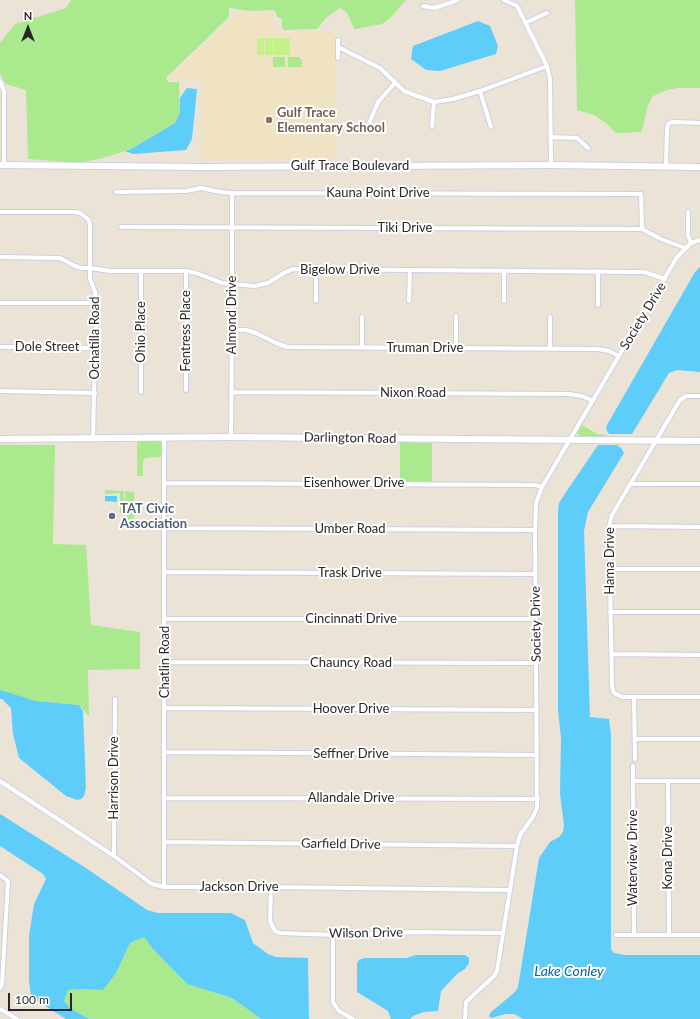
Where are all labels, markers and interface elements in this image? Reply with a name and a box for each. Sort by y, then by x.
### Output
north arrow [8,8,48,48]
text: N [24,9,32,22]
place label: Gulf Trace Elementary School [277,105,385,136]
marker: Gulf Trace Elementary School [264,115,274,125]
street label: Gulf Trace Boulevard [291,158,409,174]
street label: Kauna Point Drive [326,185,430,201]
street label: Tiki Drive [378,220,432,236]
street label: Bigelow Drive [300,262,380,278]
street label: Almond Drive [224,276,240,354]
street label: Society Drive [617,279,669,353]
street label: Fentress Place [178,290,194,372]
street label: Ochatilla Road [87,297,103,379]
street label: Ohio Place [133,301,149,363]
street label: Dole Street [15,339,79,355]
street label: Truman Drive [387,340,463,356]
street label: Nixon Road [380,385,446,401]
street label: Darlington Road [304,429,396,447]
street label: Eisenhower Drive [304,475,404,491]
place label: TAT Civic Association [120,501,187,532]
marker: TAT Civic Association [107,511,117,521]
street label: Umber Road [314,521,386,537]
street label: Hama Drive [602,527,618,595]
street label: Trask Drive [318,565,382,581]
street label: Society Drive [528,586,544,662]
street label: Cincinnati Drive [305,611,397,627]
street label: Chatlin Road [157,626,173,698]
street label: Chauncy Road [310,655,392,671]
street label: Hoover Drive [313,701,389,717]
street label: Harrison Drive [106,736,122,820]
street label: Seffner Drive [313,746,389,762]
street label: Allandale Drive [308,790,394,806]
street label: Waterview Drive [625,810,641,906]
street label: Kona Drive [660,826,676,890]
street label: Garfield Drive [301,836,381,852]
street label: Jackson Drive [199,879,279,895]
street label: Wilson Drive [329,925,403,941]
water label: Lake Conley [534,963,604,979]
scale bar [10,985,74,1011]
text: 100 m [15,992,49,1007]

